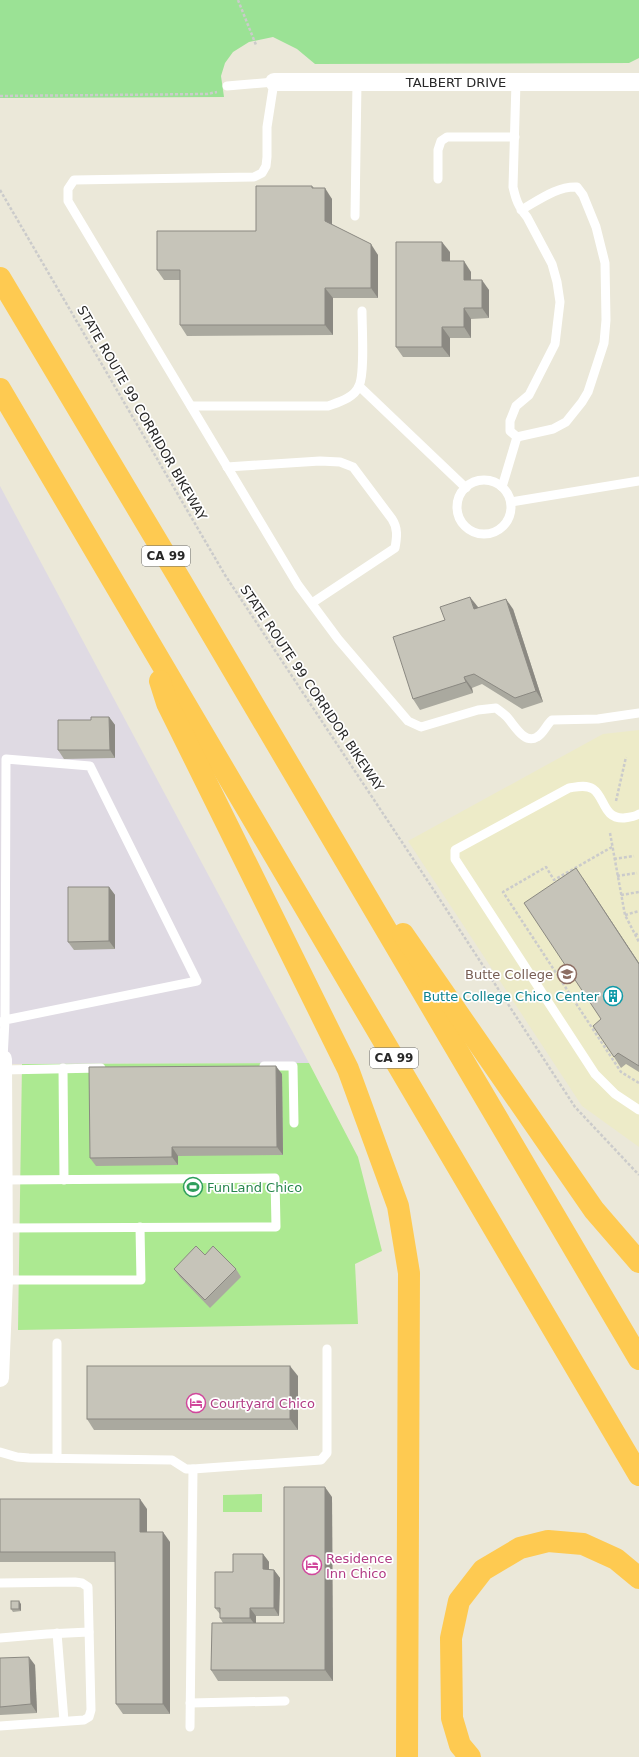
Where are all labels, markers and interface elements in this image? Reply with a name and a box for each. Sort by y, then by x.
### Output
street label: TALBERT DRIVE [405,75,506,90]
street label: STATE ROUTE 99 CORRIDOR BIKEWAY [74,303,210,523]
road number: CA 99 [142,546,190,566]
street label: STATE ROUTE 99 CORRIDOR BIKEWAY [237,582,387,794]
school or university icon: Butte College [556,963,578,985]
place label: Butte College [465,967,553,982]
building icon: Butte College Chico Center [602,985,624,1007]
place label: Butte College Chico Center [423,989,600,1004]
road number: CA 99 [370,1048,418,1068]
sports icon: FunLand Chico [182,1176,204,1198]
place label: FunLand Chico [207,1180,302,1195]
hotel icon: Courtyard Chico [185,1392,207,1414]
place label: Courtyard Chico [210,1396,315,1411]
place label: Residence Inn Chico [326,1551,392,1581]
hotel icon: Residence Inn Chico [301,1554,323,1576]

